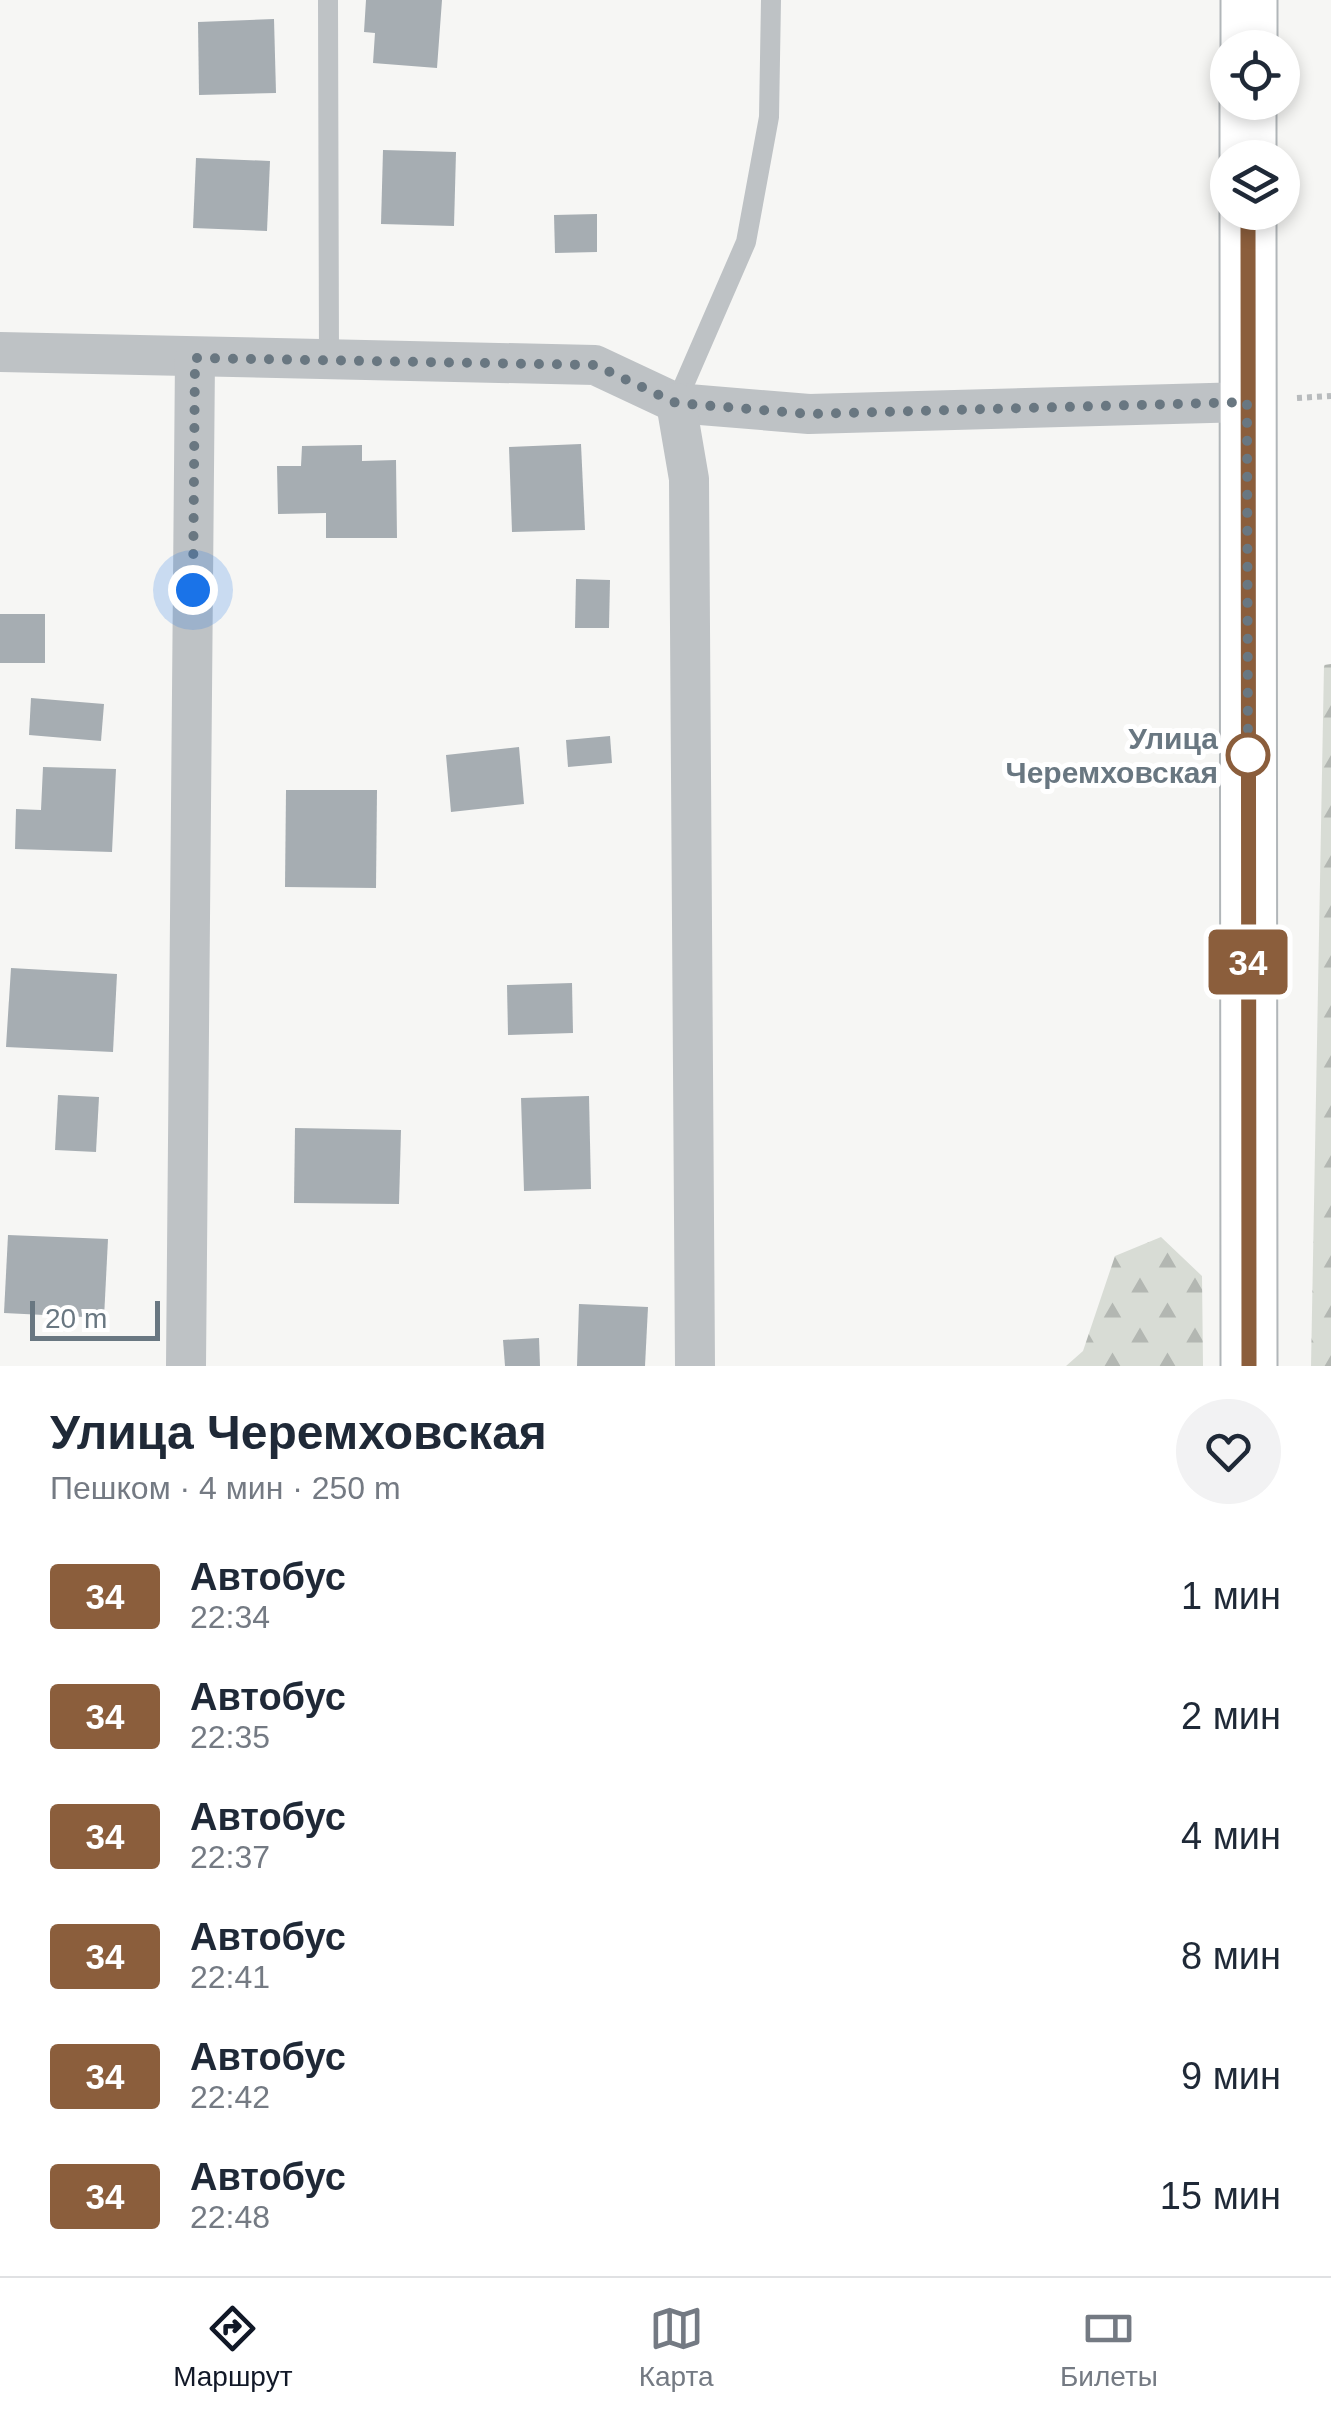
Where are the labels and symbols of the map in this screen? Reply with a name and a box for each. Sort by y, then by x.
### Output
your location [168,565,218,615]
place label: Улица Черемховская [1006,722,1218,789]
marker: Улица Черемховская [1227,734,1269,776]
line badge: 34 [1203,930,1293,994]
scale bar [30,1296,160,1340]

